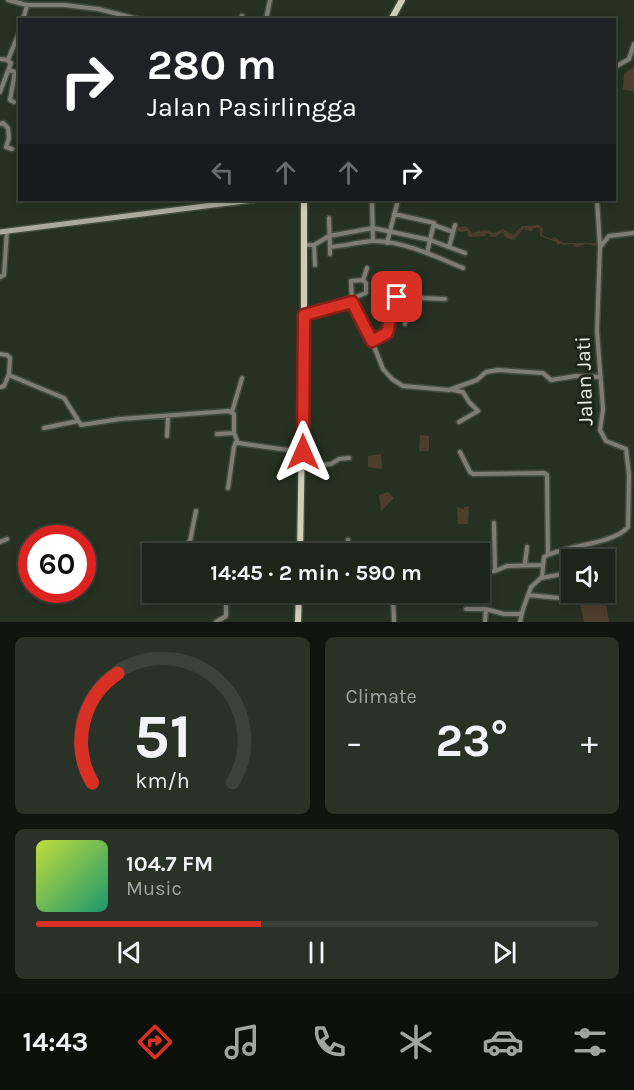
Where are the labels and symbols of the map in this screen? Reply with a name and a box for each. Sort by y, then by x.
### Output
pin [371,271,422,322]
street label: Jalan Jati [570,336,598,426]
position arrow [271,420,335,484]
speed limit sign: 60 [18,525,96,603]

